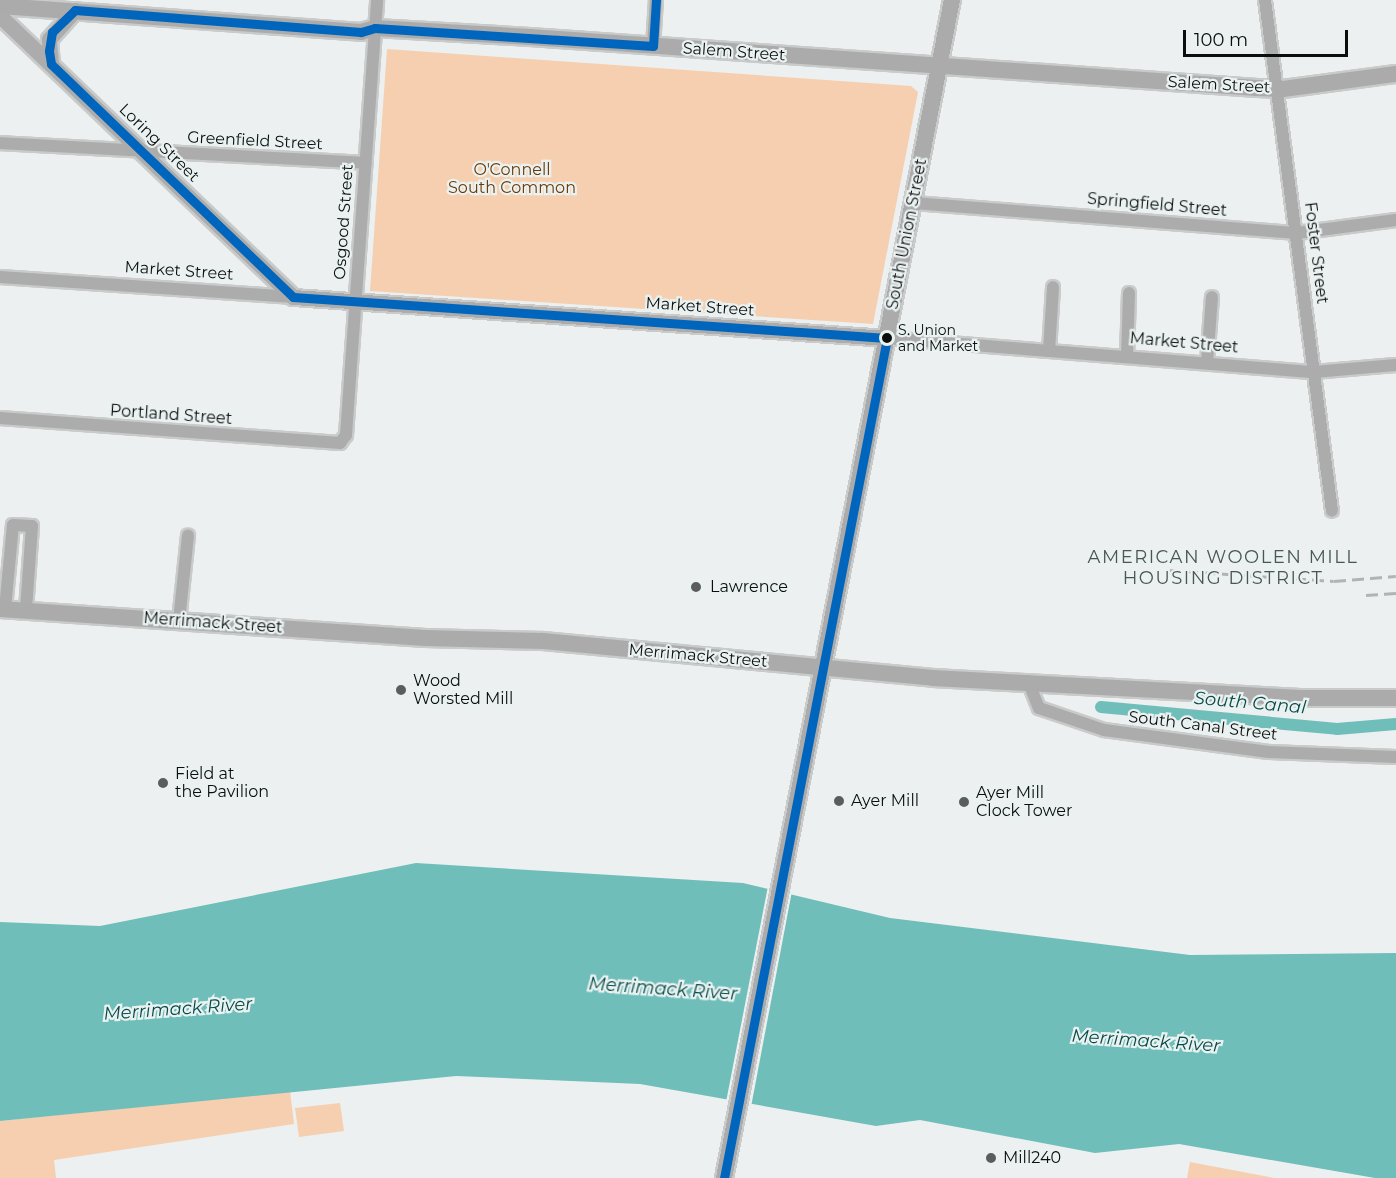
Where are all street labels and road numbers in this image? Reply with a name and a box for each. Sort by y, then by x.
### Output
street label: Salem Street [682,39,786,65]
street label: Salem Street [1167,73,1271,97]
street label: Loring Street [115,100,203,186]
street label: Greenfield Street [187,128,323,154]
street label: South Union Street [883,157,931,311]
street label: Osgood Street [330,164,358,280]
street label: Springfield Street [1086,189,1228,221]
street label: Foster Street [1300,201,1332,305]
street label: Market Street [124,258,234,284]
street label: Market Street [645,294,755,320]
street label: Market Street [1129,329,1239,357]
street label: Portland Street [109,401,233,429]
street label: Merrimack Street [143,609,283,637]
street label: Merrimack Street [628,640,768,672]
street label: South Canal Street [1127,707,1279,745]

